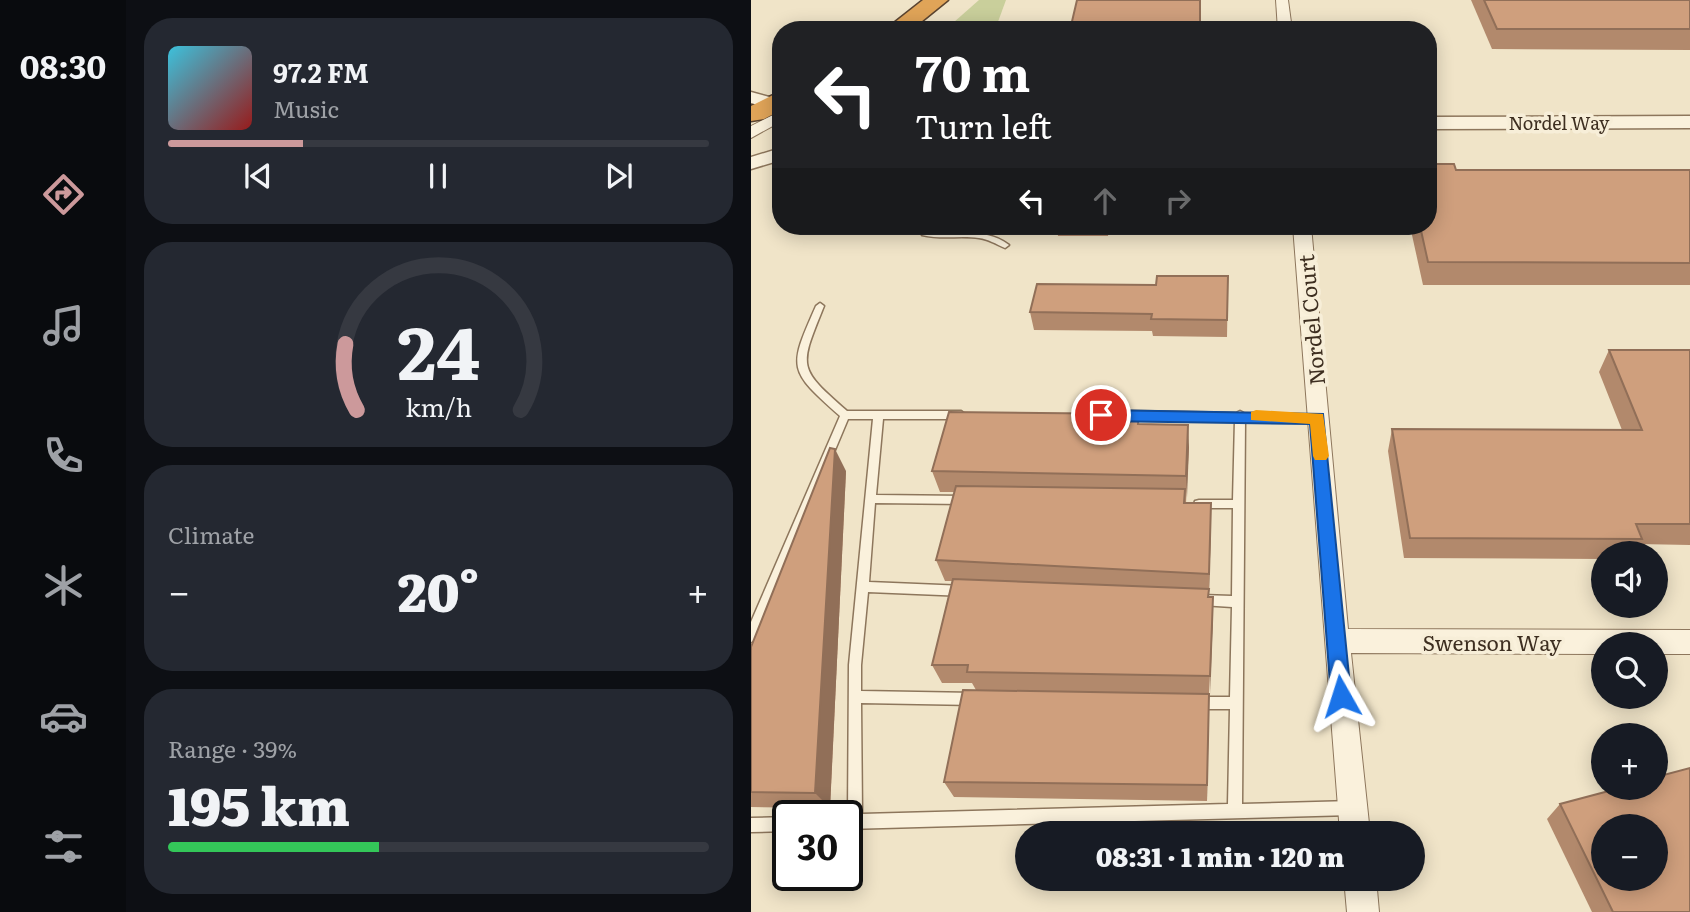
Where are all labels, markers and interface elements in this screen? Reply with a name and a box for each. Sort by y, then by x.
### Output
text: 70 m [915,34,1030,107]
text: 08:30 [20,41,106,89]
icon: left [800,49,891,140]
text: 97.2 FM [273,52,369,91]
text: Music [273,91,339,125]
text: Turn left [915,101,1052,149]
street label: Nordel Way [1509,109,1610,136]
icon: previous [239,157,277,195]
icon: pause [419,157,457,195]
icon: next [600,157,638,195]
icon: directions [39,170,88,219]
icon: left [1013,182,1051,220]
icon: ahead [1086,182,1124,220]
icon: right [1159,182,1197,220]
street label: Nordel Court [1289,253,1331,387]
text: 24 [397,295,480,403]
icon: music [39,301,88,350]
pin [1071,385,1131,445]
text: km/h [405,388,472,425]
icon: arrive [1082,396,1120,434]
icon: phone [39,431,88,480]
text: Climate [168,517,254,551]
map controls [1591,541,1668,891]
button: sound [1591,541,1668,618]
text: 20° [398,551,479,628]
icon: climate [39,561,88,610]
text: − [168,561,190,618]
text: + [687,561,709,618]
street label: Swenson Way [1422,626,1562,657]
button: search [1591,632,1668,709]
position arrow [1304,659,1378,733]
icon: car [39,692,88,741]
button: + [1591,723,1668,800]
text: Range · 39% [168,731,297,765]
text: 195 km [168,765,350,842]
speed limit sign: 30 [772,800,863,891]
button: − [1591,814,1668,891]
icon: filters [39,822,88,871]
text: 08:31 · 1 min · 120 m [1096,836,1344,875]

